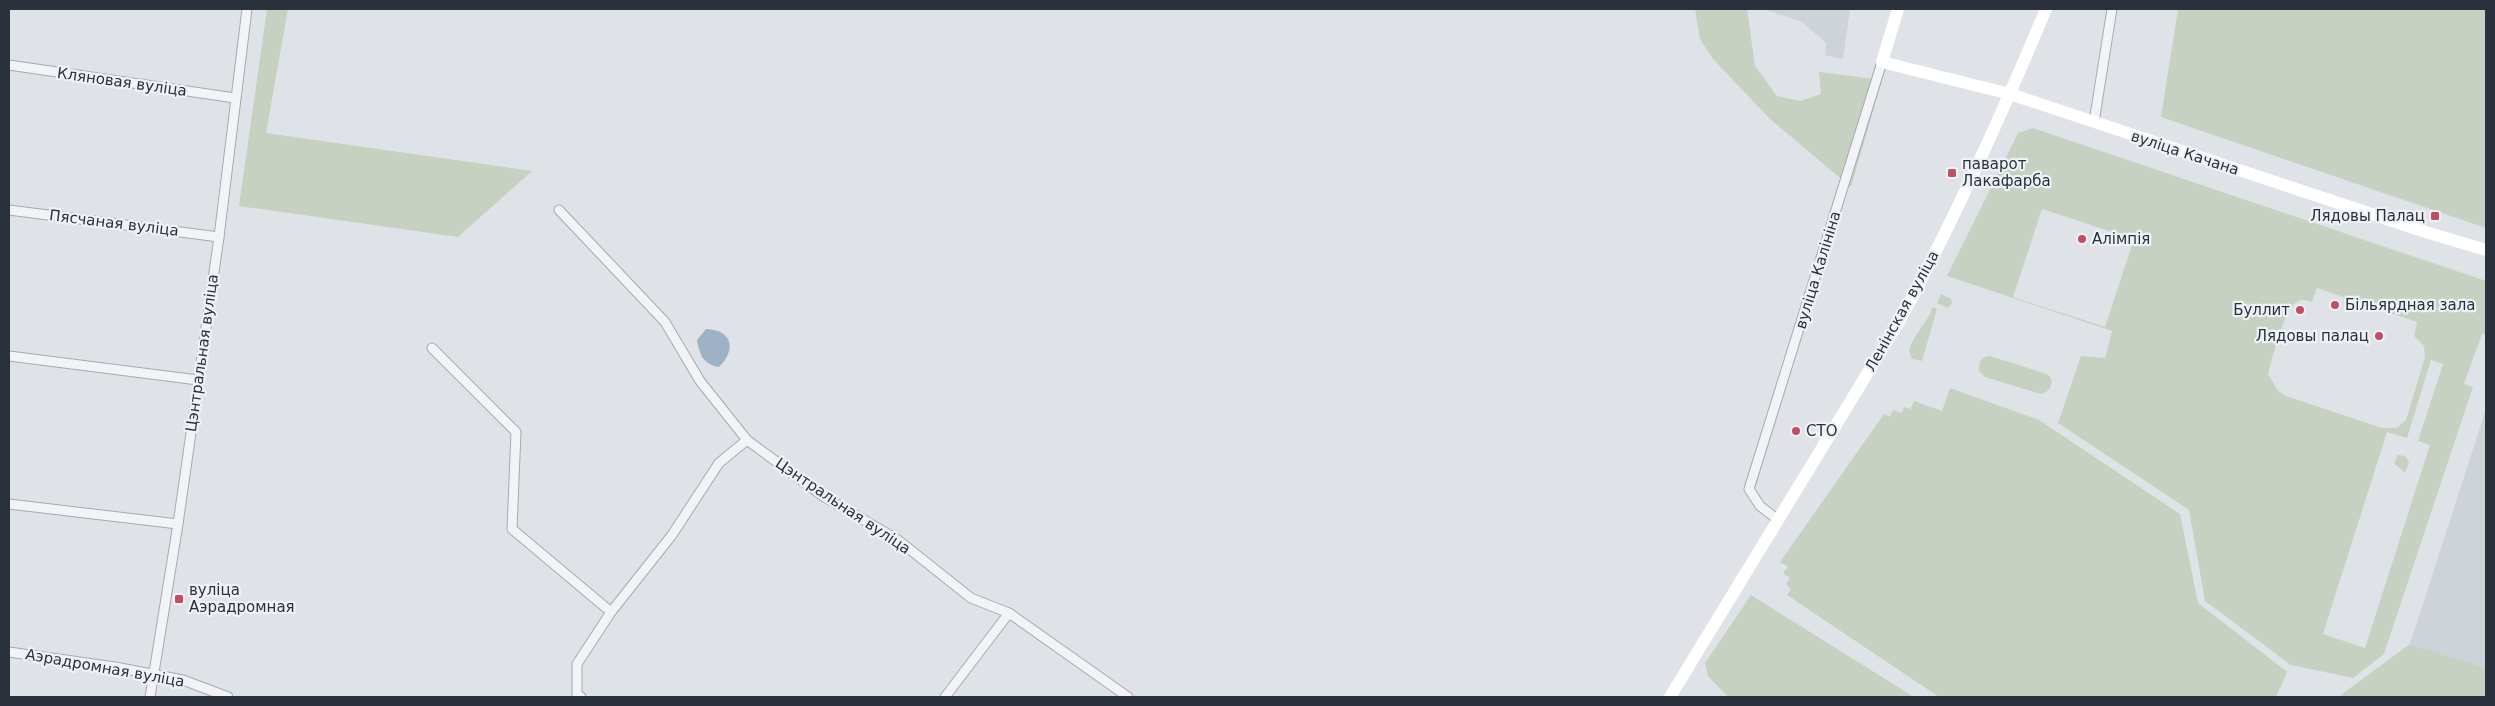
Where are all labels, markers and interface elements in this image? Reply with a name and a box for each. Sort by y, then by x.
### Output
street label: Кляновая вуліца [56,64,188,100]
street label: вуліца Качана [2129,127,2241,179]
place label: паварот Лакафарба [1962,155,2051,190]
marker: паварот Лакафарба [1946,167,1958,179]
street label: Пясчаная вуліца [48,206,180,240]
place label: Лядовы Палац [2310,207,2425,225]
street label: вуліца Калініна [1792,209,1844,331]
marker: Лядовы Палац [2429,210,2441,222]
place label: Алімпія [2092,230,2150,248]
marker: Алімпія [2076,233,2088,245]
street label: Ленінская вуліца [1861,247,1943,375]
street label: Цэнтральная вуліца [182,273,222,433]
place label: Більярдная зала [2345,296,2476,314]
marker: Більярдная зала [2329,299,2341,311]
place label: Буллит [2233,301,2290,319]
marker: Буллит [2294,304,2306,316]
place label: Лядовы палац [2256,327,2369,345]
marker: Лядовы палац [2373,330,2385,342]
place label: СТО [1806,422,1837,440]
marker: СТО [1790,425,1802,437]
street label: Цэнтральная вуліца [772,454,914,558]
place label: вуліца Аэрадромная [189,581,295,616]
marker: вуліца Аэрадромная [173,593,185,605]
street label: Аэрадромная вуліца [24,645,186,691]

